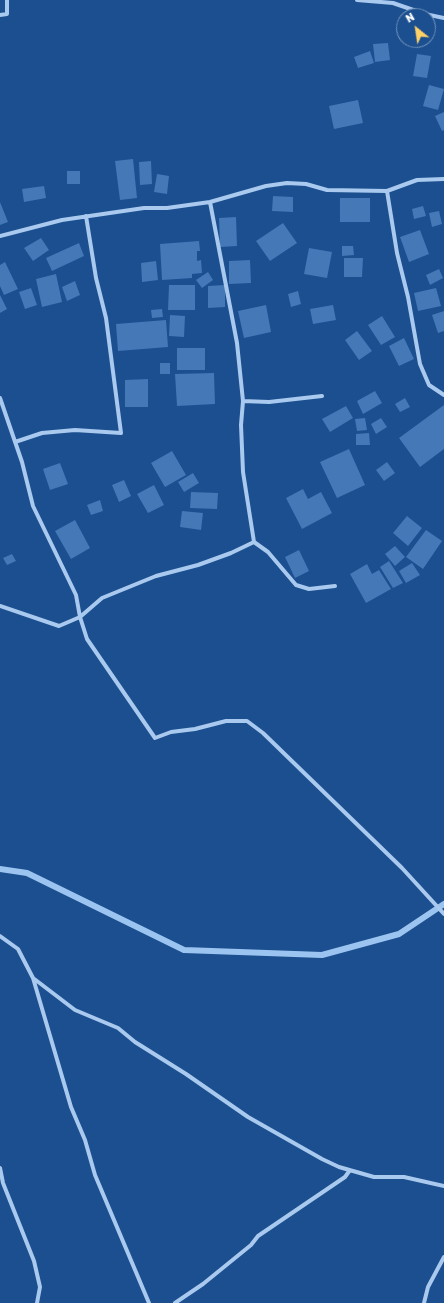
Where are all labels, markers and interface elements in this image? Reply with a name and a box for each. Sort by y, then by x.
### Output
north arrow [396,8,436,48]
text: N [404,10,417,26]

